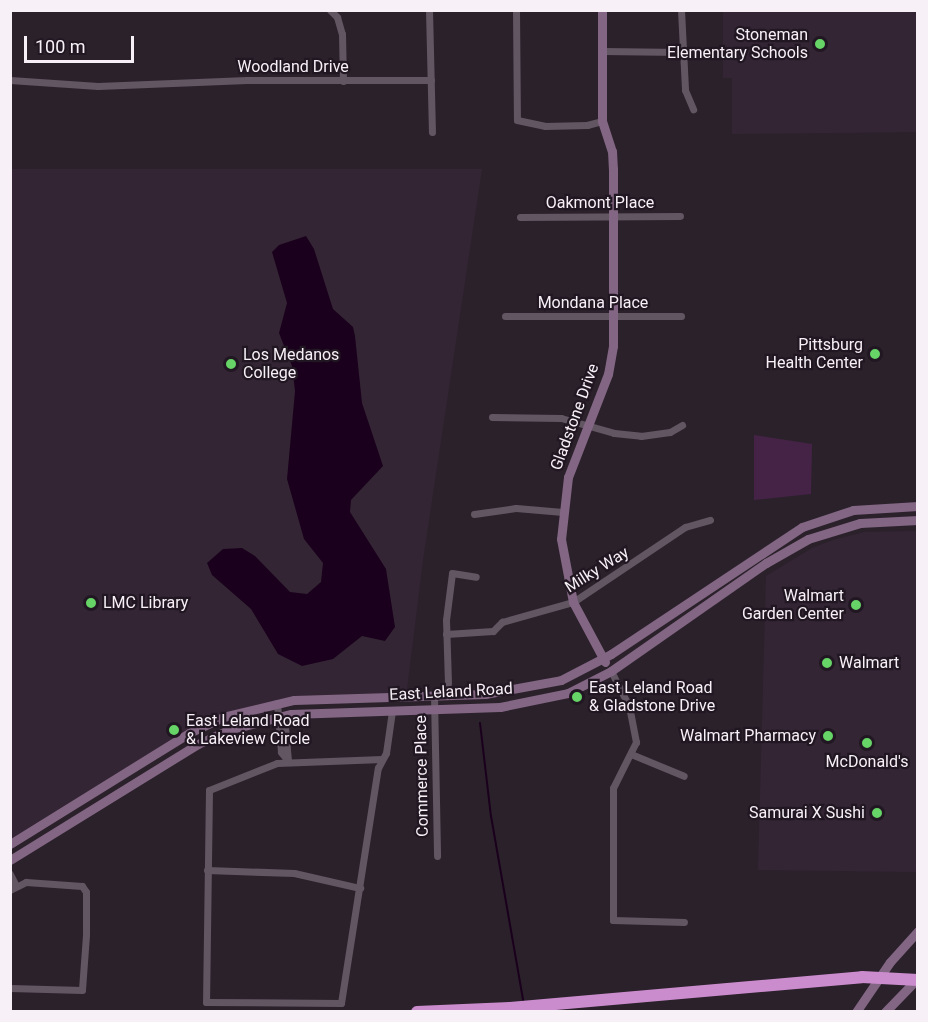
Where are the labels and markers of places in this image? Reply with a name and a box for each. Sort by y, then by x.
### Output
place label: Stoneman Elementary Schools [667,25,808,63]
marker: Stoneman Elementary Schools [813,37,827,51]
place label: Pittsburg Health Center [766,335,863,373]
place label: Los Medanos College [243,345,339,383]
marker: Pittsburg Health Center [868,347,882,361]
marker: Los Medanos College [224,357,238,371]
place label: Walmart Garden Center [742,586,844,624]
place label: LMC Library [103,593,188,613]
marker: LMC Library [84,596,98,610]
marker: Walmart Garden Center [849,598,863,612]
place label: Walmart [839,653,899,673]
marker: Walmart [820,656,834,670]
place label: East Leland Road & Gladstone Drive [589,678,715,716]
marker: East Leland Road & Gladstone Drive [570,690,584,704]
place label: East Leland Road & Lakeview Circle [186,711,310,749]
marker: East Leland Road & Lakeview Circle [167,723,181,737]
place label: Walmart Pharmacy [680,726,816,746]
marker: Walmart Pharmacy [821,729,835,743]
marker: McDonald's [860,736,874,750]
place label: McDonald's [826,752,908,772]
place label: Samurai X Sushi [749,803,865,823]
marker: Samurai X Sushi [870,806,884,820]

